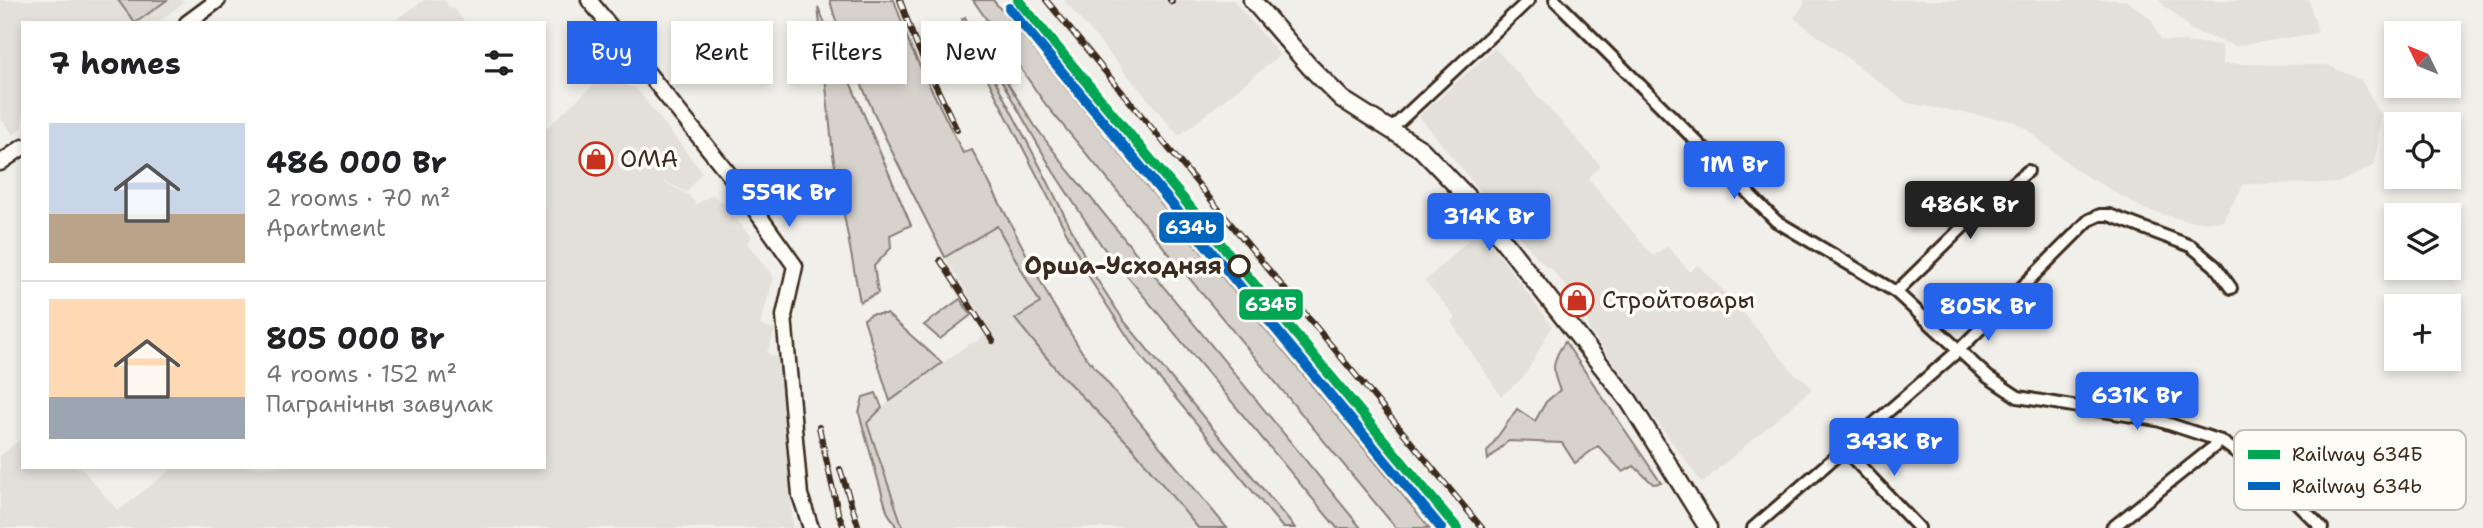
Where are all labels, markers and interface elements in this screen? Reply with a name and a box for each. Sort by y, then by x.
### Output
chip: Buy [567,21,657,84]
chip: Rent [671,21,773,84]
chip: Filters [787,21,907,84]
chip: New [921,21,1021,84]
north arrow [2384,21,2460,98]
map controls [2384,21,2461,371]
text: 7 homes [49,43,181,84]
icon: filters [480,44,518,82]
button: locate [2384,112,2461,189]
shop icon: ОМА [577,140,615,178]
text: 486 000 Br [266,142,447,183]
pin: 1M Br [1685,142,1783,201]
place label: ОМА [620,143,678,175]
text: 1M Br [1700,149,1768,179]
icon: home [105,151,189,235]
pin: 559K Br [724,170,854,229]
text: 559K Br [742,177,836,207]
pin: 486K Br [1905,182,2035,241]
text: 2 rooms · 70 m² [266,183,451,213]
text: 486K Br [1921,189,2019,219]
pin: 314K Br [1424,194,1554,253]
text: 314K Br [1443,201,1535,231]
button: layers [2384,203,2461,280]
line badge: 634Ь [1158,211,1225,244]
text: Apartment [266,213,386,243]
text: 634Ь [1165,215,1217,240]
place label: Орша-Усходняя [1024,250,1222,282]
marker: Орша-Усходняя [1228,255,1250,277]
shop icon: Стройтовары [1558,281,1596,319]
place label: Стройтовары [1602,284,1755,316]
pin: 805K Br [1923,284,2053,343]
line badge: 634Б [1238,288,1304,321]
text: 805K Br [1940,291,2036,321]
text: 634Б [1245,292,1297,317]
button: + [2384,294,2461,371]
text: 805 000 Br [266,318,445,359]
icon: home [105,327,189,411]
text: 4 rooms · 152 m² [266,359,457,389]
pin: 631K Br [2072,372,2202,432]
text: 631K Br [2091,380,2183,410]
text: Пагранічны завулак [266,389,493,419]
pin: 343K Br [1829,419,1959,478]
text: 343K Br [1845,426,1943,456]
legend [2234,430,2466,510]
text: Railway 634Б [2292,442,2423,467]
text: Railway 634Ь [2292,474,2422,499]

